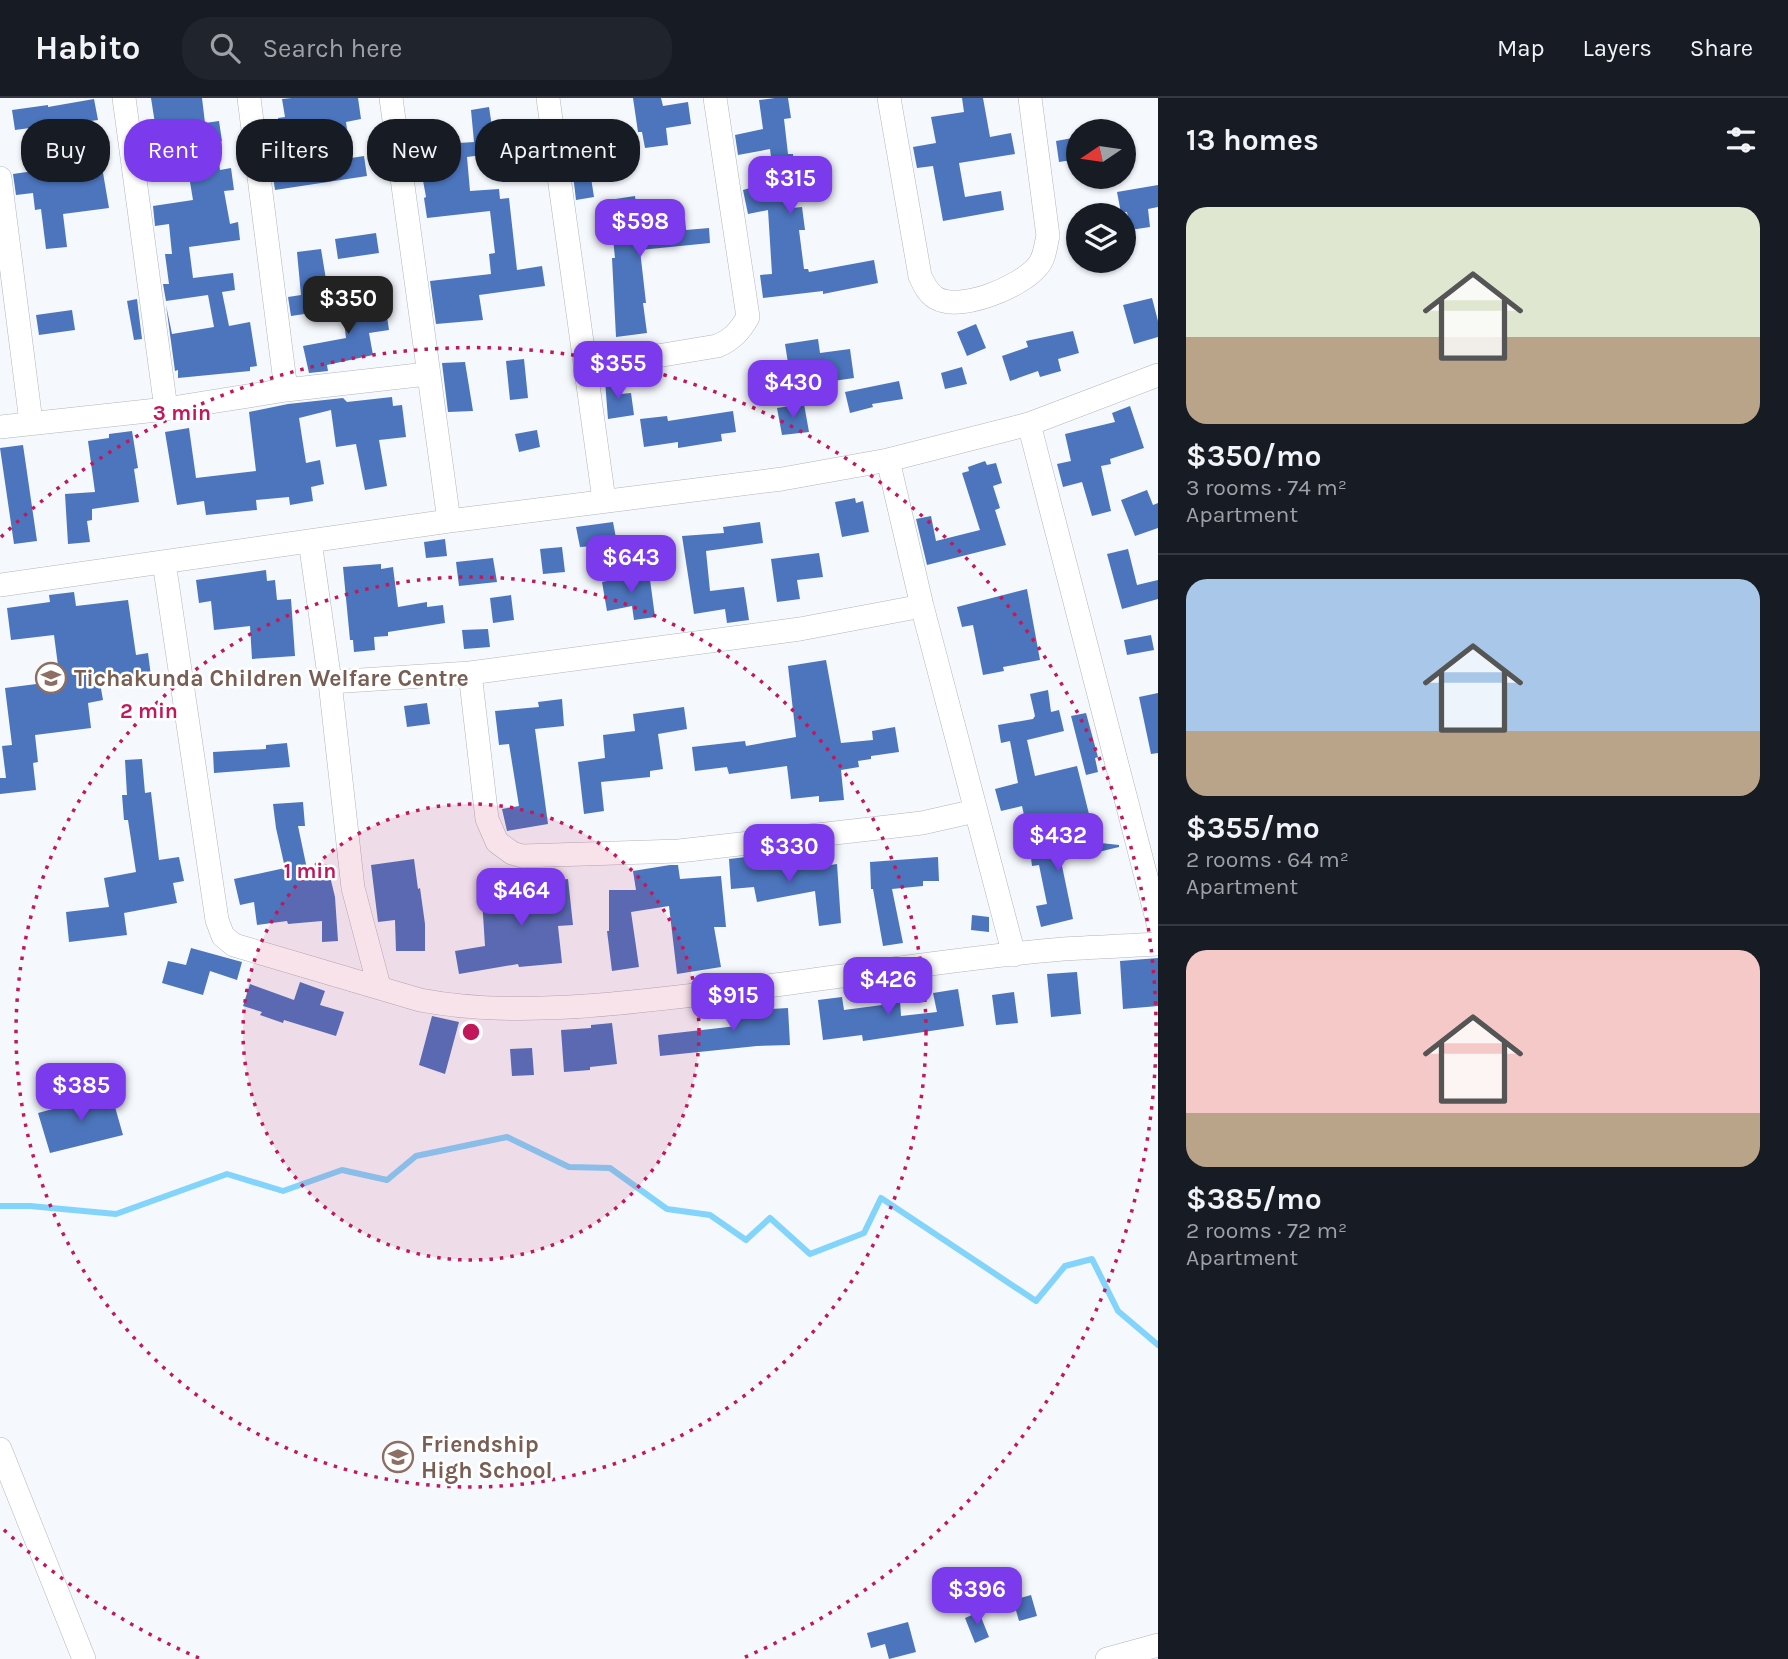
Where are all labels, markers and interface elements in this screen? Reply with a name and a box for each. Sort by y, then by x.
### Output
search box [182,17,672,80]
text: Habito [35,29,140,67]
icon: search [206,29,244,67]
text: Search here [262,33,402,64]
text: Map [1497,34,1545,62]
text: Layers [1583,34,1652,62]
text: Share [1690,34,1753,62]
chip: Buy [21,119,110,182]
chip: Rent [124,119,222,182]
chip: Filters [236,119,353,182]
chip: New [367,119,461,182]
chip: Apartment [475,119,640,182]
north arrow [1066,119,1136,189]
map controls [1066,119,1136,273]
icon: filters [1722,121,1760,159]
text: 13 homes [1186,122,1319,158]
pin: $315 [749,156,831,216]
text: $315 [764,165,816,192]
pin: $598 [599,200,681,259]
button: layers [1066,203,1136,273]
text: $598 [611,208,669,235]
icon: home [1410,253,1536,379]
pin: $350 [307,276,389,336]
text: $350 [319,285,377,312]
pin: $355 [577,342,659,401]
text: $355 [590,350,646,377]
pin: $430 [752,360,834,420]
text: $430 [764,369,822,396]
text: 3 min [153,401,211,425]
text: $350/mo [1186,438,1321,474]
text: 3 rooms · 74 m² [1186,474,1347,501]
text: Apartment [1186,501,1298,528]
pin: $643 [590,536,672,595]
text: $643 [602,544,660,571]
icon: home [1410,625,1536,751]
school or university icon: Tichakunda Children Welfare Centre [34,661,68,695]
place label: Tichakunda Children Welfare Centre [74,665,469,692]
text: 2 min [120,699,178,723]
text: $355/mo [1186,810,1320,846]
pin: $432 [1017,814,1099,873]
text: $432 [1029,822,1087,849]
pin: $330 [748,824,830,884]
text: $330 [759,833,819,860]
text: 2 rooms · 64 m² [1186,846,1349,873]
text: 1 min [284,859,336,883]
pin: $464 [480,868,562,928]
text: Apartment [1186,873,1298,900]
text: $464 [492,877,550,904]
pin: $426 [847,958,929,1017]
text: $426 [859,966,917,993]
pin: $915 [692,974,774,1033]
text: $915 [707,982,759,1009]
icon: home [1410,996,1536,1122]
centre of rings [459,1020,483,1044]
pin: $385 [40,1063,122,1123]
text: $385 [52,1072,110,1099]
text: $385/mo [1186,1181,1322,1217]
text: 2 rooms · 72 m² [1186,1217,1347,1244]
text: Apartment [1186,1244,1298,1271]
place label: Friendship High School [421,1431,553,1484]
school or university icon: Friendship High School [381,1440,415,1474]
pin: $396 [936,1568,1018,1627]
text: $396 [948,1576,1006,1603]

